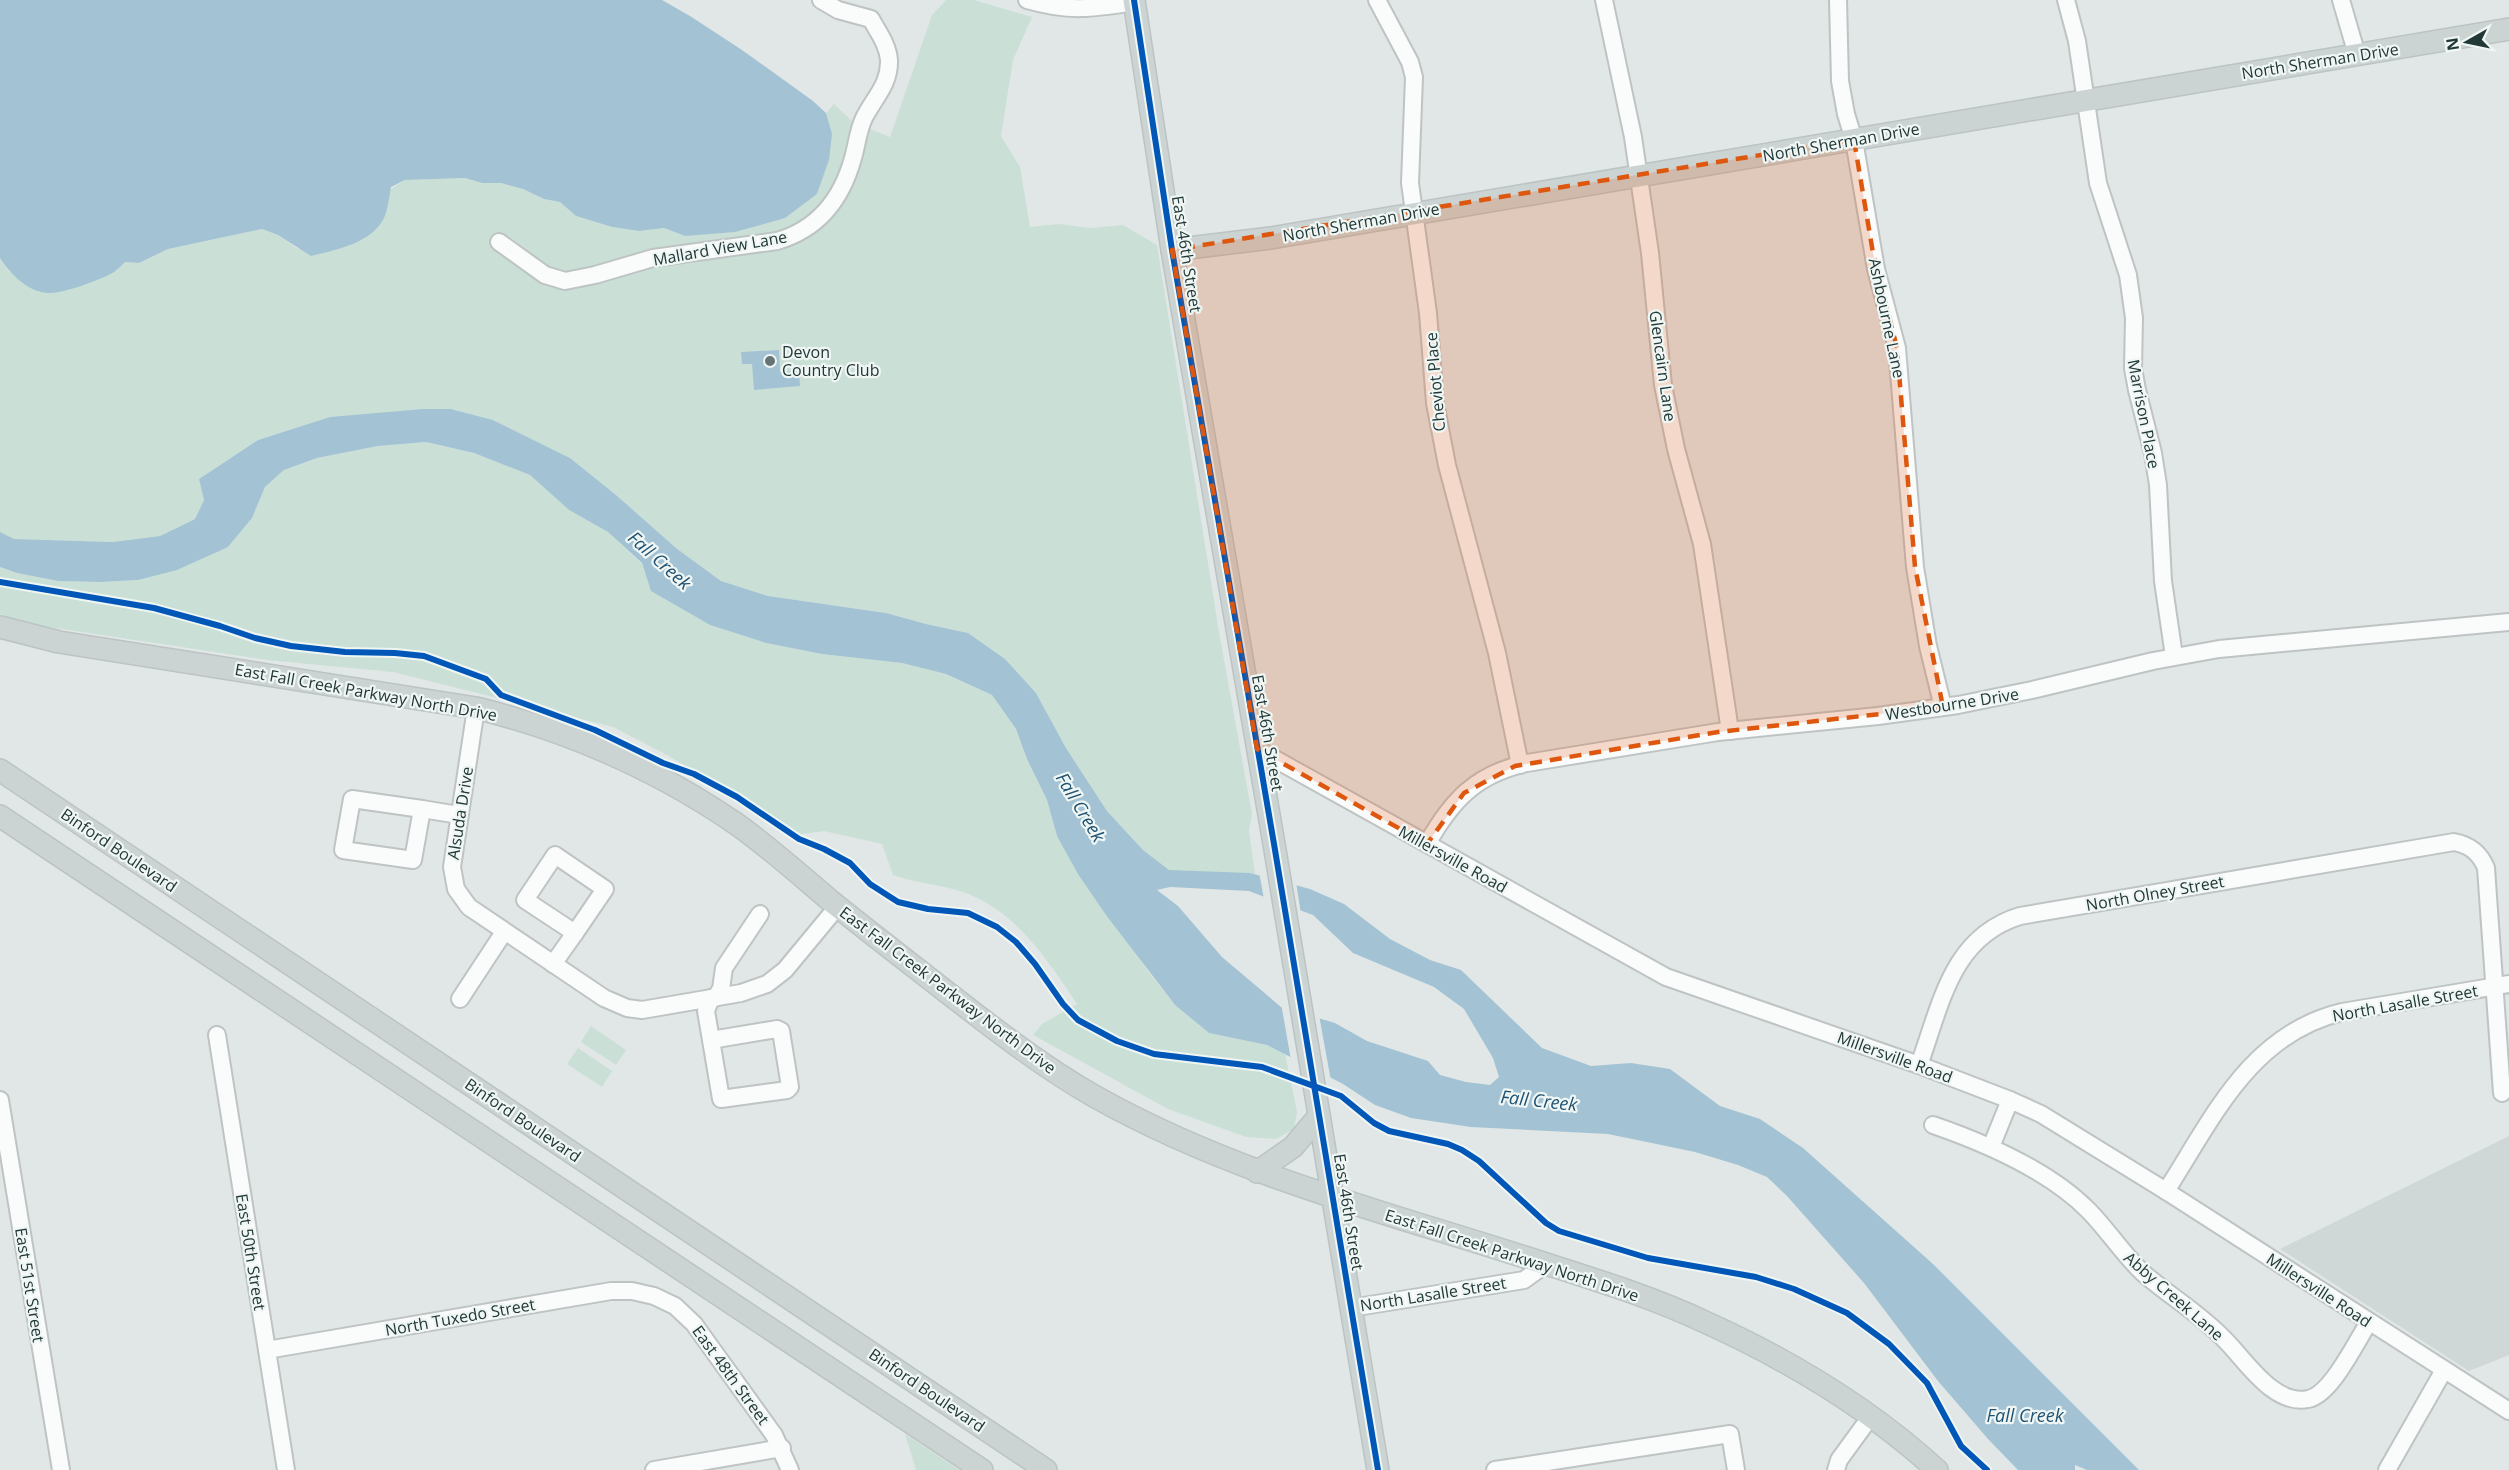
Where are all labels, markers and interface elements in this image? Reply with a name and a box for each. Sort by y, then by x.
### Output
north arrow [2437,12,2497,72]
text: N [2440,36,2464,52]
street label: North Sherman Drive [2240,38,2400,84]
street label: North Sherman Drive [1761,117,1921,167]
street label: East 46th Street [1167,194,1207,314]
street label: North Sherman Drive [1281,197,1441,247]
street label: Mallard View Lane [651,225,789,271]
street label: Ashbourne Lane [1864,256,1910,380]
street label: Glencairn Lane [1644,309,1682,423]
street label: Cheviot Place [1420,331,1450,433]
place label: Devon Country Club [782,341,879,381]
marker: Devon Country Club [763,354,777,368]
street label: Marrison Place [2123,358,2165,471]
water label: Fall Creek [623,525,698,595]
street label: East Fall Creek Parkway North Drive [233,658,499,726]
street label: East 46th Street [1247,673,1289,793]
street label: Westbourne Drive [1884,683,2020,725]
street label: Alsuda Drive [442,765,478,861]
water label: Fall Creek [1051,768,1112,847]
street label: Binford Boulevard [57,803,181,897]
street label: Millersville Road [1395,820,1511,898]
street label: North Olney Street [2084,870,2226,916]
street label: East Fall Creek Parkway North Drive [835,901,1061,1079]
street label: North Lasalle Street [2330,979,2480,1027]
street label: Millersville Road [1834,1026,1956,1088]
street label: Binford Boulevard [461,1073,585,1167]
water label: Fall Creek [1499,1084,1580,1116]
street label: East 46th Street [1329,1152,1369,1272]
street label: East 50th Street [231,1192,271,1312]
street label: East Fall Creek Parkway North Drive [1382,1203,1642,1307]
street label: East 51st Street [10,1226,50,1344]
street label: Abby Creek Lane [2120,1247,2228,1345]
street label: Millersville Road [2262,1248,2376,1332]
street label: North Lasalle Street [1358,1272,1508,1316]
street label: North Tuxedo Street [383,1293,537,1341]
street label: East 48th Street [687,1321,775,1429]
street label: Binford Boulevard [865,1343,989,1437]
water label: Fall Creek [1987,1403,2065,1427]

